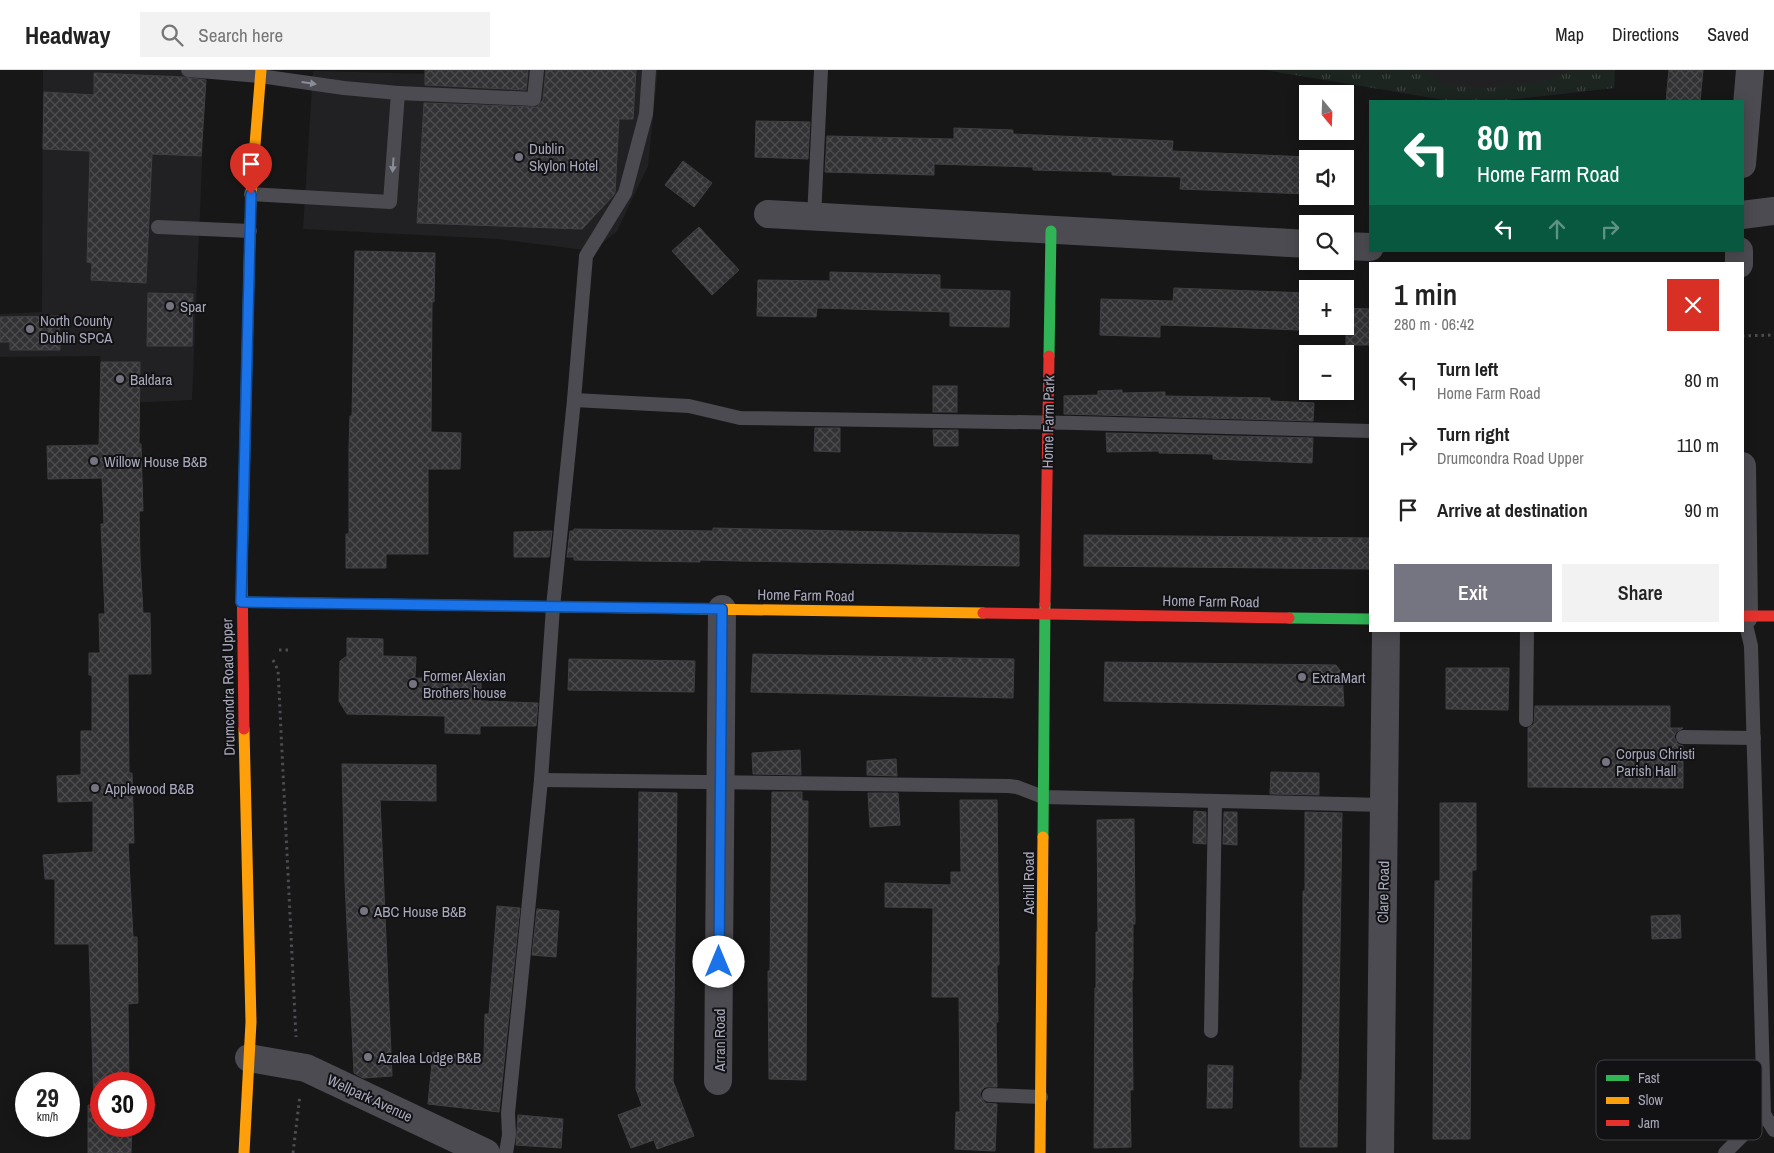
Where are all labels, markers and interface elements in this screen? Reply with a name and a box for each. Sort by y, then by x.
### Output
search box [140,12,490,57]
text: Headway [25,19,110,51]
icon: search [158,21,186,49]
text: Search here [198,22,283,48]
text: Map [1555,22,1584,47]
text: Directions [1612,22,1679,47]
text: Saved [1707,22,1749,47]
one-way arrow [301,79,317,87]
north arrow [1299,85,1354,140]
map controls [1299,85,1354,400]
text: 80 m [1477,114,1542,161]
icon: left [1394,120,1459,185]
place label: Dublin Skylon Hotel [529,138,598,176]
pin [230,143,272,194]
icon: arrive [237,150,265,178]
button: sound [1299,150,1354,205]
marker: Dublin Skylon Hotel [513,151,525,163]
one-way arrow [389,157,397,173]
text: Home Farm Road [1477,159,1619,189]
button: search [1299,215,1354,270]
icon: left [1490,215,1518,243]
icon: ahead [1543,215,1571,243]
icon: right [1596,215,1624,243]
text: 1 min [1394,274,1457,314]
button: close [1667,279,1719,331]
button: + [1299,280,1354,335]
place label: Spar [180,296,206,317]
marker: Spar [164,300,176,312]
place label: North County Dublin SPCA [40,310,113,348]
text: 280 m · 06:42 [1394,313,1474,335]
marker: North County Dublin SPCA [24,323,36,335]
button: − [1299,345,1354,400]
text: Turn left [1437,356,1498,382]
icon: left [1394,366,1422,394]
text: 80 m [1684,367,1719,393]
place label: Baldara [130,369,173,390]
marker: Baldara [114,373,126,385]
street label: Home Farm Park [1037,374,1059,469]
text: Home Farm Road [1437,382,1541,404]
text: Turn right [1437,421,1509,447]
icon: right [1394,431,1422,459]
text: 110 m [1677,432,1719,458]
text: Drumcondra Road Upper [1437,447,1584,469]
place label: Willow House B&B [104,451,207,472]
marker: Willow House B&B [88,455,100,467]
icon: arrive [1394,496,1422,524]
text: Arrive at destination [1437,497,1588,523]
text: 90 m [1684,497,1719,523]
button: Exit [1394,564,1552,622]
button: Share [1562,564,1719,622]
street label: Home Farm Road [757,584,855,606]
street label: Home Farm Road [1162,590,1260,612]
street label: Drumcondra Road Upper [216,618,240,756]
place label: Former Alexian Brothers house [423,665,507,703]
place label: ExtraMart [1312,667,1366,688]
marker: ExtraMart [1296,671,1308,683]
marker: Former Alexian Brothers house [407,678,419,690]
place label: Corpus Christi Parish Hall [1616,743,1695,781]
marker: Corpus Christi Parish Hall [1600,756,1612,768]
place label: Applewood B&B [104,778,194,799]
marker: Applewood B&B [89,782,101,794]
street label: Achill Road [1018,852,1039,915]
street label: Clare Road [1372,861,1394,923]
place label: ABC House B&B [373,901,466,922]
marker: ABC House B&B [358,905,370,917]
position arrow [692,935,744,987]
street label: Arran Road [709,1009,730,1072]
place label: Azalea Lodge B&B [377,1047,481,1068]
marker: Azalea Lodge B&B [362,1051,374,1063]
legend [1596,1060,1762,1140]
street label: Wellpark Avenue [324,1069,416,1127]
text: Fast [1638,1069,1660,1087]
speed limit sign: 30 [90,1072,155,1137]
text: 29 [36,1081,59,1115]
text: Slow [1638,1091,1664,1109]
text: km/h [37,1109,58,1125]
text: Jam [1638,1114,1660,1132]

